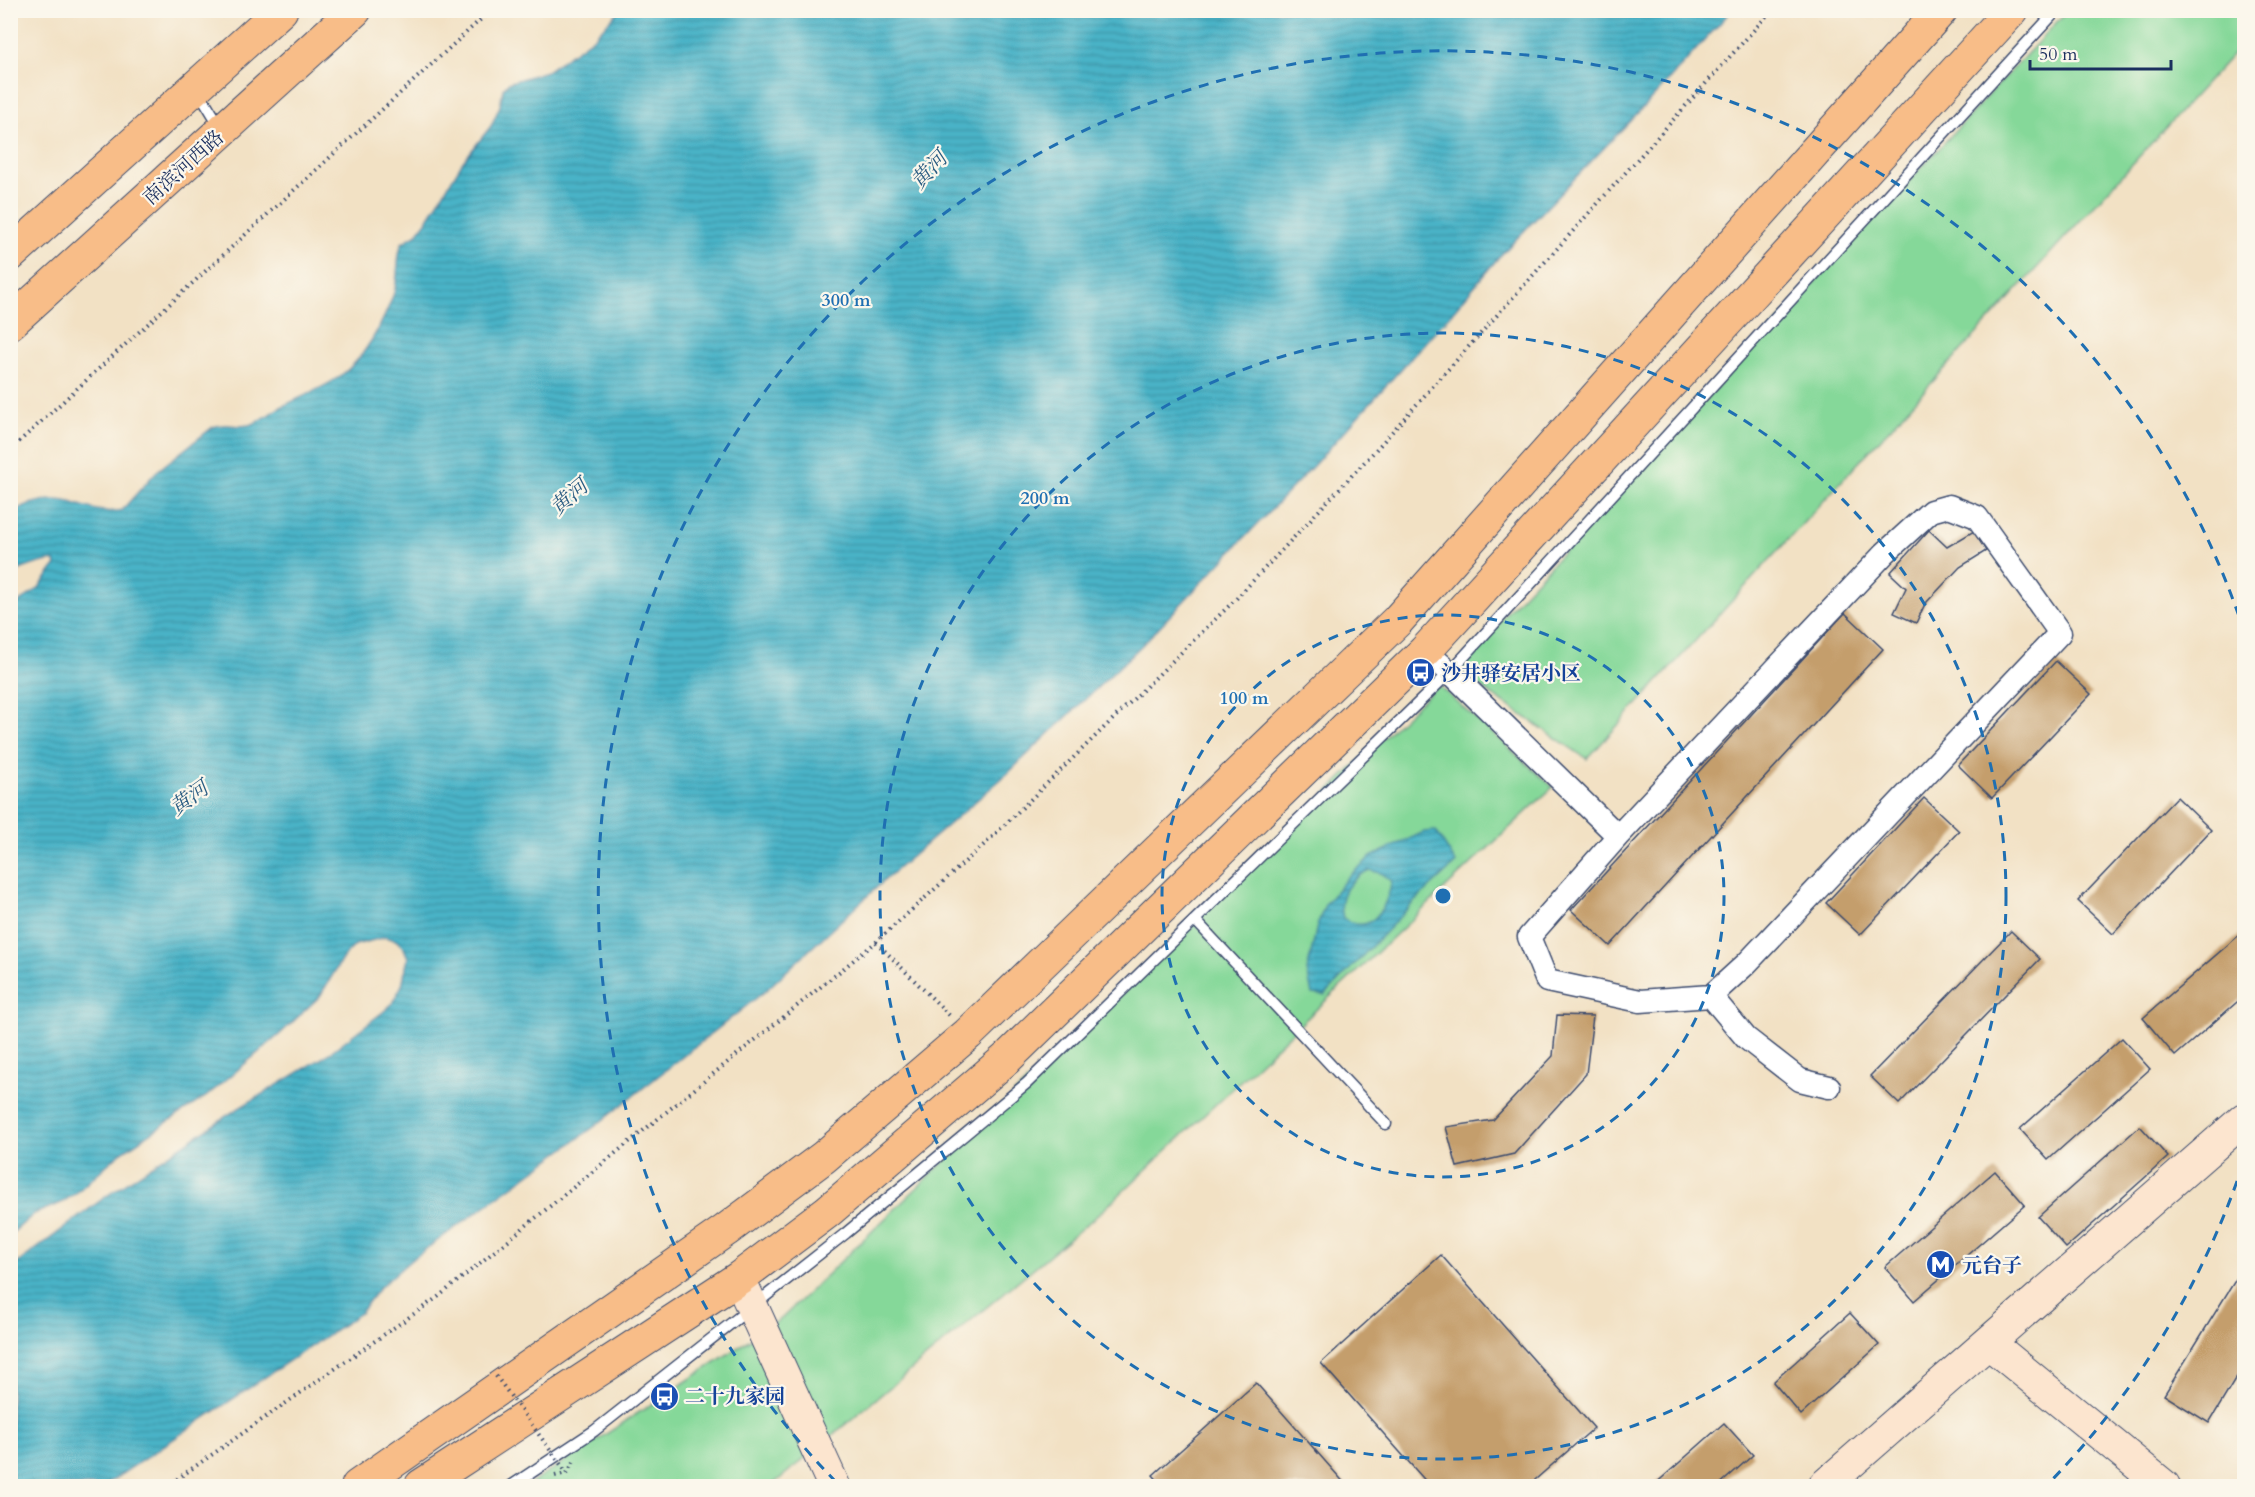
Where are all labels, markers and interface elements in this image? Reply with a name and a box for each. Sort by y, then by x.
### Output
scale bar [2030,33,2171,71]
text: 50 m [2039,42,2078,67]
street label: 南滨河西路 [137,124,230,211]
water label: 黄河 [904,142,957,196]
text: 300 m [821,288,871,313]
water label: 黄河 [544,470,598,522]
text: 200 m [1020,486,1070,511]
bus stop icon: 沙井驿安居小区 [1404,657,1436,689]
place label: 沙井驿安居小区 [1441,660,1581,687]
text: 100 m [1219,686,1269,711]
water label: 黄河 [164,772,218,822]
centre of rings [1433,886,1453,906]
metro station icon: 元台子 [1925,1249,1957,1281]
place label: 元台子 [1962,1252,2022,1279]
bus stop icon: 二十九家园 [648,1380,680,1412]
place label: 二十九家园 [685,1383,785,1410]

